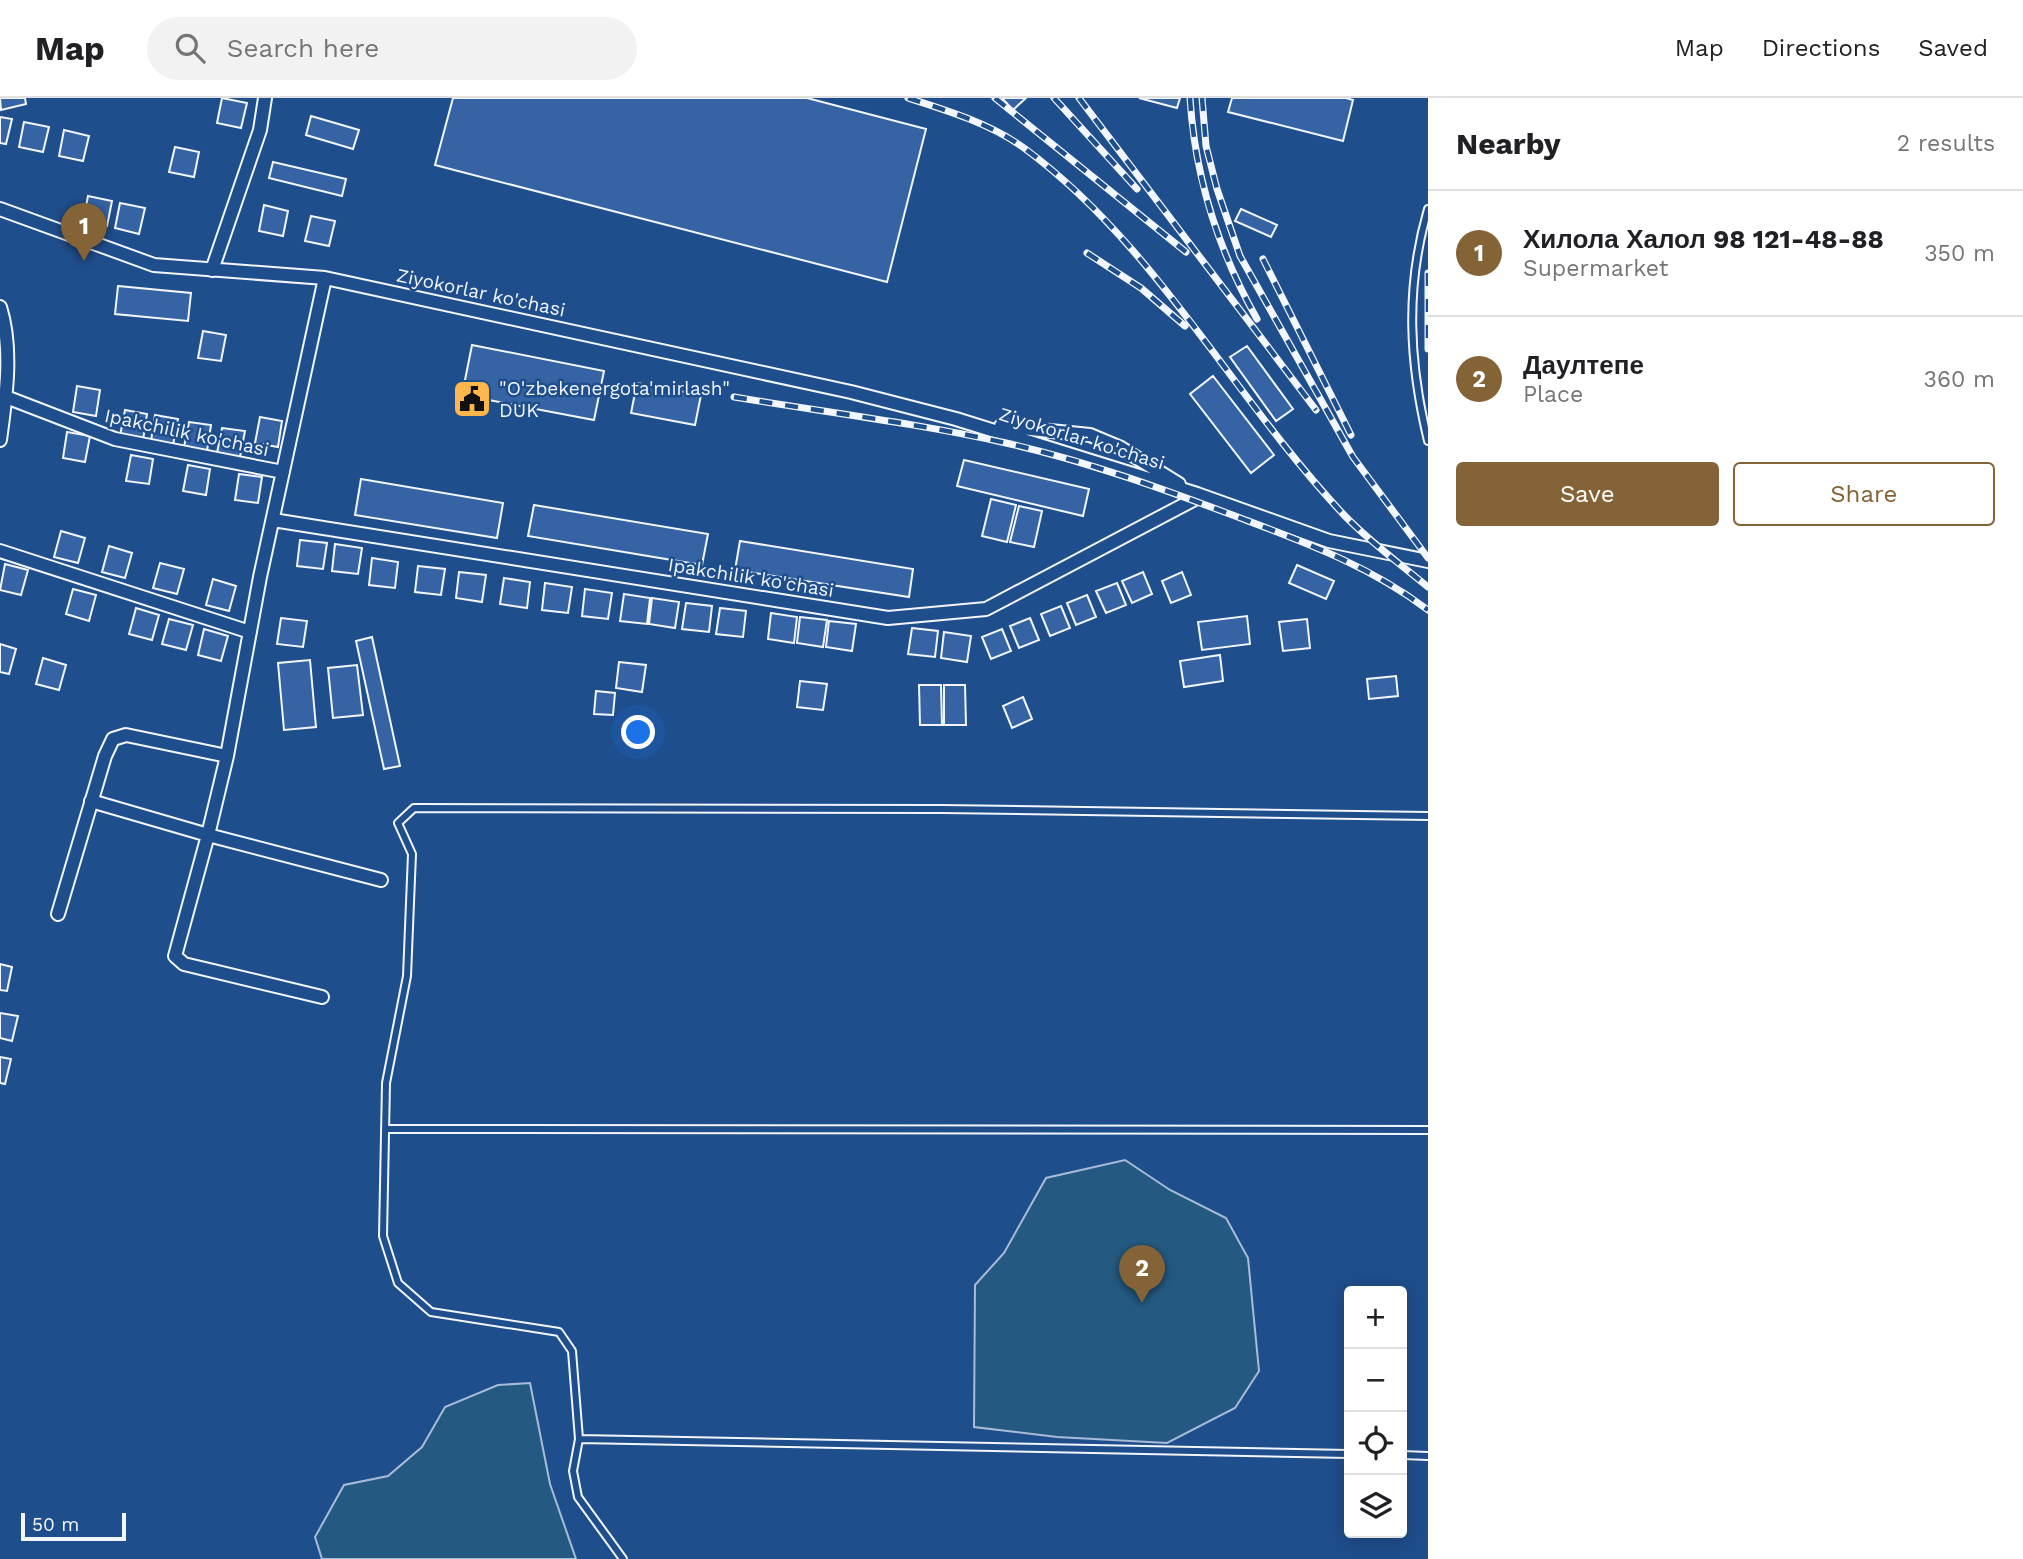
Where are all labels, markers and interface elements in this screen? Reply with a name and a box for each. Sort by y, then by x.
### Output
search box [147,17,637,80]
text: Map [35,29,105,68]
icon: search [171,29,209,67]
text: Search here [227,33,379,63]
text: Map [1675,34,1724,62]
text: Directions [1762,34,1880,62]
text: Saved [1918,34,1988,62]
text: Nearby [1456,126,1561,161]
text: 2 results [1897,130,1995,157]
pin: 1 [61,203,107,261]
text: Хилола Халол 98 121-48-88 [1523,224,1884,254]
text: 1 [1474,240,1484,267]
text: 350 m [1924,240,1995,267]
text: Supermarket [1523,255,1668,282]
street label: Ziyokorlar ko'chasi [394,263,567,322]
text: Даултепе [1523,350,1644,380]
text: 2 [1472,366,1486,393]
text: 360 m [1924,366,1995,393]
place label: "O'zbekenergota'mirlash" DUK [499,377,730,422]
public building icon: "O'zbekenergota'mirlash" DUK [451,378,493,420]
text: Place [1523,381,1583,408]
street label: Ziyokorlar ko'chasi [996,402,1167,475]
street label: Ipakchilik ko'chasi [103,404,271,461]
button: Save [1456,462,1719,526]
button: Share [1733,462,1995,526]
street label: Ipakchilik ko'chasi [666,553,835,602]
your location [621,715,655,749]
pin: 2 [1119,1245,1165,1303]
map controls [1344,1286,1407,1538]
button: + [1344,1286,1407,1349]
button: − [1344,1349,1407,1412]
button: locate [1344,1412,1407,1475]
button: layers [1344,1475,1407,1538]
scale bar [21,1510,126,1542]
text: 50 m [32,1513,79,1536]

